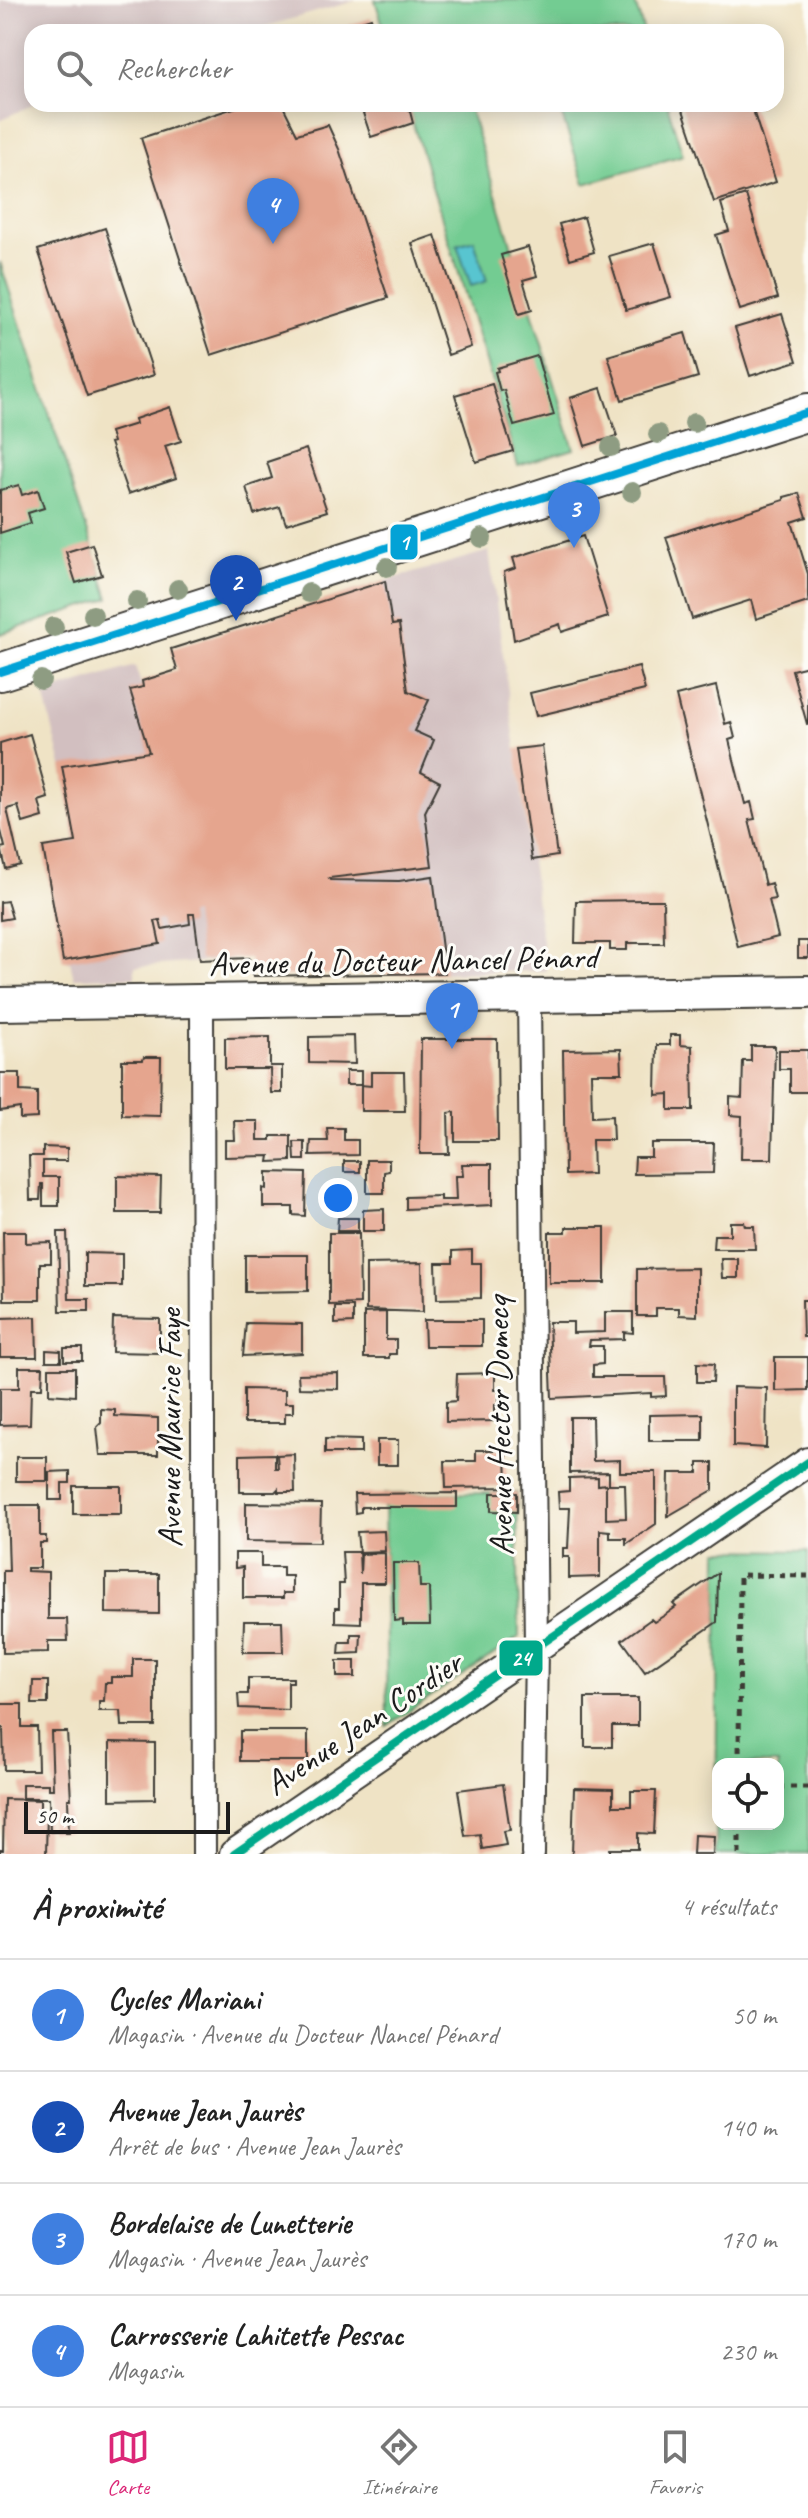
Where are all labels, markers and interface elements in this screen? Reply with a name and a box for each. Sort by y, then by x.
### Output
search box [24,24,784,112]
icon: search [52,46,96,90]
text: Rechercher [116,49,231,87]
pin: 4 [247,178,299,244]
pin: 3 [548,482,600,548]
line badge: 1 [389,523,419,561]
text: 1 [399,529,411,557]
pin: 2 [210,555,262,621]
street label: Avenue du Docteur Nancel Pénard [208,935,602,985]
pin: 1 [426,983,478,1049]
your location [318,1178,358,1218]
street label: Avenue Hector Domecq [475,1293,523,1556]
street label: Avenue Maurice Faye [148,1307,191,1547]
street label: Avenue Jean Cordier [256,1639,473,1805]
line badge: 24 [498,1639,544,1677]
text: 24 [511,1645,534,1673]
map controls [712,1758,784,1830]
button: locate [712,1758,784,1830]
scale bar [24,1798,230,1834]
text: 50 m [36,1802,73,1830]
text: À proximité [32,1885,161,1928]
text: 4 résultats [681,1890,776,1923]
text: Cycles Mariani [108,1980,260,2018]
text: 1 [52,1999,64,2032]
text: 50 m [732,1999,776,2032]
text: Magasin · Avenue du Docteur Nancel Pénard [108,2018,498,2051]
text: Avenue Jean Jaurès [108,2092,302,2130]
text: 2 [52,2111,64,2144]
text: 140 m [720,2111,776,2144]
text: Arrêt de bus · Avenue Jean Jaurès [108,2130,401,2163]
text: Bordelaise de Lunetterie [108,2204,351,2242]
text: 3 [52,2223,64,2256]
text: 170 m [720,2223,776,2256]
text: Magasin · Avenue Jean Jaurès [108,2242,366,2275]
text: Carrosserie Lahitette Pessac [108,2316,404,2354]
text: 4 [52,2335,64,2368]
text: 230 m [720,2335,776,2368]
text: Magasin [108,2354,183,2387]
tab: Carte [106,2425,150,2501]
tab: Itinéraire [362,2425,437,2501]
tab: Favoris [649,2425,702,2501]

